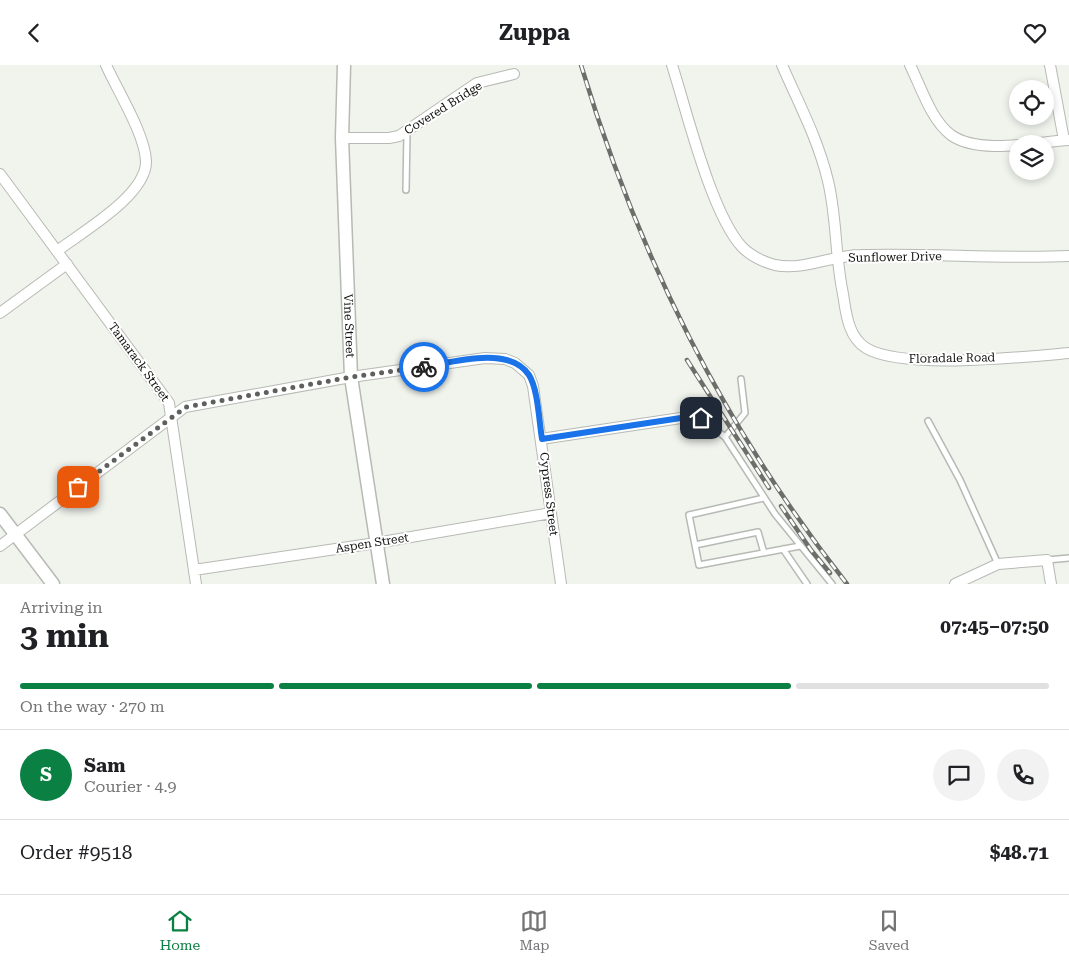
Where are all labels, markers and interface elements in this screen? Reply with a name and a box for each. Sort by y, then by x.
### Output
icon: back [20,19,48,47]
icon: heart [1021,19,1049,47]
text: Zuppa [499,20,570,45]
street label: Covered Bridge [402,78,485,137]
map controls [1009,80,1054,180]
button: locate [1009,80,1054,125]
button: layers [1009,135,1054,180]
street label: Sunflower Drive [848,249,942,265]
street label: Vine Street [341,294,357,359]
street label: Tamarack Street [106,320,173,405]
courier [399,342,449,392]
street label: Floradale Road [909,350,996,366]
icon: bike [410,353,438,381]
pin [680,397,722,439]
icon: home [687,404,715,432]
street label: Cypress Street [537,451,561,537]
pin [57,466,99,508]
icon: bag [64,473,92,501]
street label: Aspen Street [334,530,410,556]
text: Arriving in [20,598,103,617]
text: 07:45–07:50 [940,615,1049,638]
text: 3 min [20,617,109,655]
text: On the way · 270 m [20,697,165,716]
button: chat [933,749,985,801]
button: phone [997,749,1049,801]
text: Sam [84,754,126,777]
text: S [40,763,52,786]
text: Courier · 4.9 [84,777,177,796]
text: Order #9518 [20,841,132,864]
text: $48.71 [990,841,1049,864]
tab: Home [160,907,200,953]
tab: Map [520,907,549,953]
tab: Saved [869,907,909,953]

